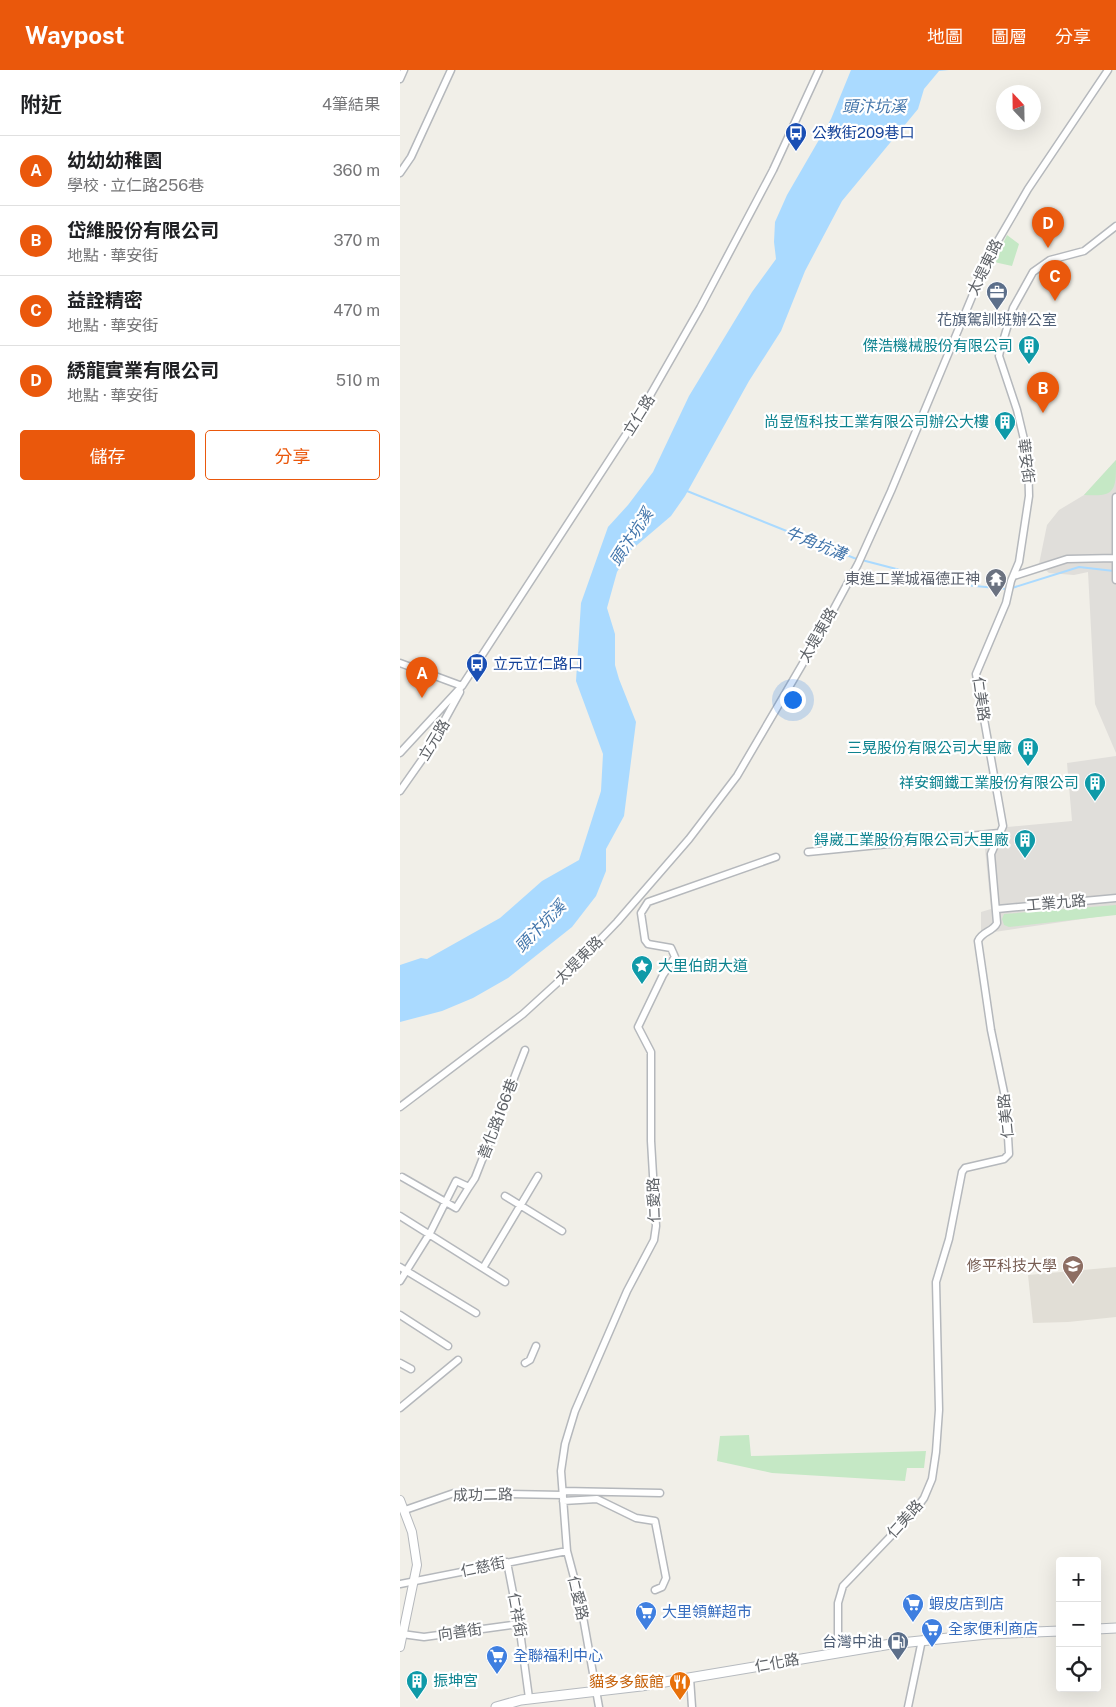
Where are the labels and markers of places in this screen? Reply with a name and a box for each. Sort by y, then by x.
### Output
bus stop icon: 公教街209巷口 [784,121,808,152]
place label: 公教街209巷口 [812,124,914,141]
pin: D [1032,207,1064,248]
pin: C [1039,260,1071,301]
office icon: 花旗駕訓班辦公室 [985,280,1009,311]
place label: 花旗駕訓班辦公室 [937,311,1057,328]
building icon: 傑浩機械股份有限公司 [1017,334,1041,365]
place label: 傑浩機械股份有限公司 [863,337,1013,354]
pin: B [1027,372,1059,413]
building icon: 尚昱恆科技工業有限公司辦公大樓 [993,410,1017,441]
place label: 尚昱恆科技工業有限公司辦公大樓 [764,413,989,430]
temple icon: 東進工業城福德正神 [984,567,1008,598]
place label: 東進工業城福德正神 [845,570,980,587]
bus stop icon: 立元立仁路口 [465,652,489,683]
place label: 立元立仁路口 [493,655,583,672]
pin: A [406,657,438,698]
building icon: 三晃股份有限公司大里廠 [1016,736,1040,767]
place label: 三晃股份有限公司大里廠 [847,739,1012,756]
building icon: 祥安鋼鐵工業股份有限公司 [1083,771,1107,802]
place label: 祥安鋼鐵工業股份有限公司 [899,774,1079,791]
building icon: 鍀崴工業股份有限公司大里廠 [1013,828,1037,859]
place label: 鍀崴工業股份有限公司大里廠 [814,831,1009,848]
place icon: 大里伯朗大道 [630,954,654,985]
place label: 大里伯朗大道 [658,957,748,974]
school or university icon: 修平科技大學 [1061,1254,1085,1285]
place label: 修平科技大學 [967,1257,1057,1274]
supermarket icon: 蝦皮店到店 [901,1592,925,1623]
place label: 蝦皮店到店 [929,1595,1004,1612]
supermarket icon: 大里領鮮超市 [634,1600,658,1631]
place label: 大里領鮮超市 [662,1603,752,1620]
supermarket icon: 全家便利商店 [920,1617,944,1648]
place label: 全家便利商店 [948,1620,1038,1637]
fuel station icon: 台灣中油 [886,1630,910,1661]
place label: 台灣中油 [822,1633,882,1650]
supermarket icon: 全聯福利中心 [485,1644,509,1675]
place label: 全聯福利中心 [513,1647,603,1664]
building icon: 振坤宮 [405,1669,429,1700]
restaurant icon: 貓多多飯館 [668,1670,692,1701]
place label: 振坤宮 [433,1672,478,1689]
place label: 貓多多飯館 [589,1673,664,1690]

